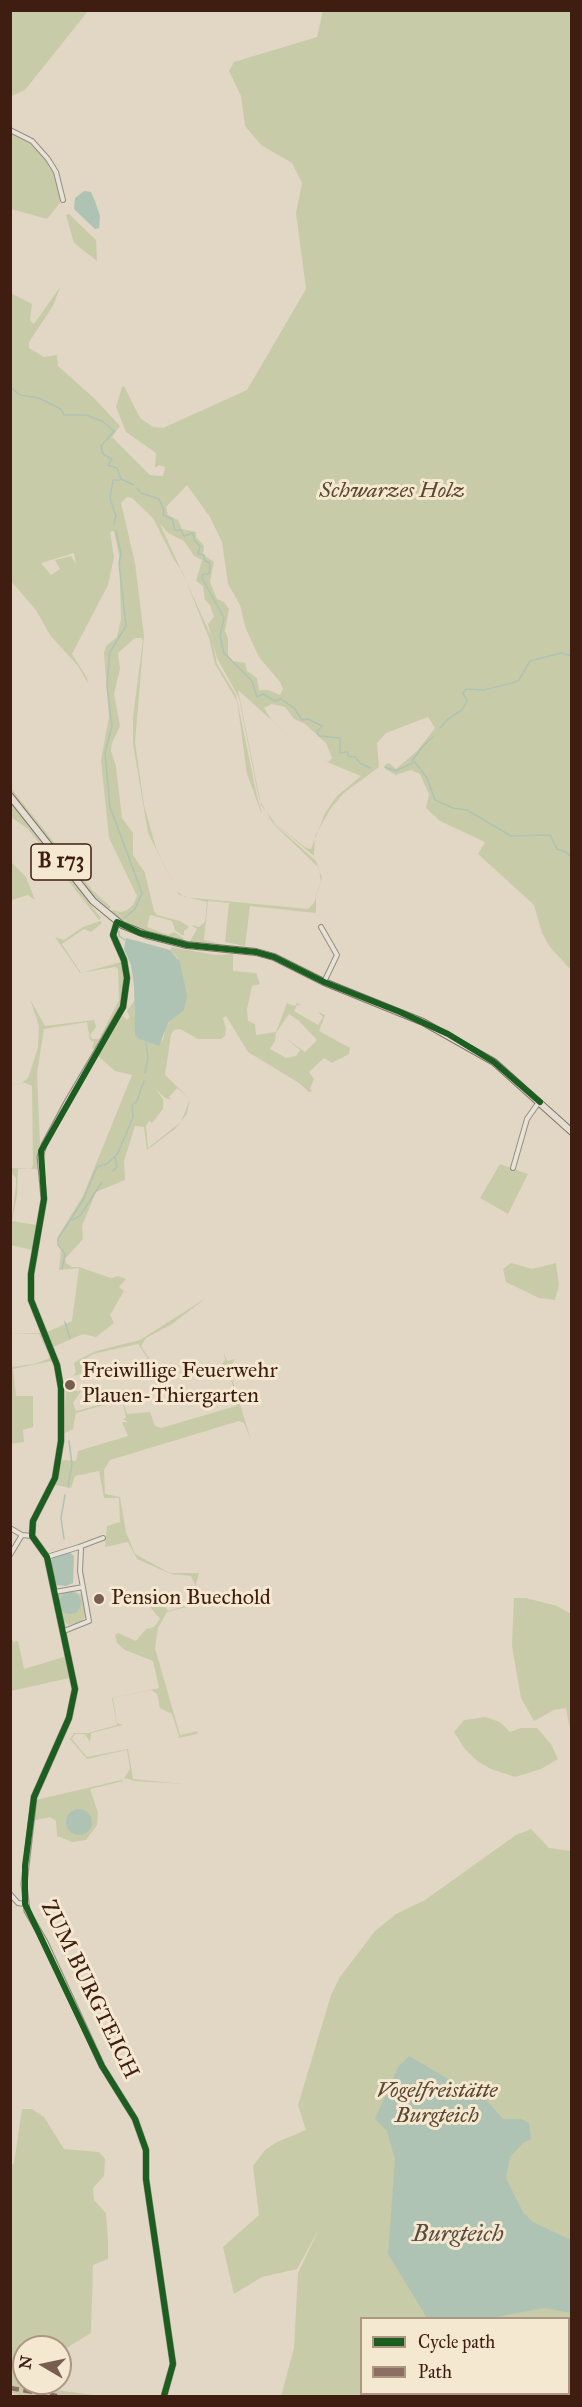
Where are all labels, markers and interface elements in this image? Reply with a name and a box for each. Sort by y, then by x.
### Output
park label: Schwarzes Holz [319,479,465,505]
road number: B 173 [31,844,91,880]
place label: Freiwillige Feuerwehr Plauen-Thiergarten [82,1359,278,1410]
marker: Freiwillige Feuerwehr Plauen-Thiergarten [63,1378,77,1392]
place label: Pension Buechold [111,1586,271,1612]
marker: Pension Buechold [92,1592,106,1606]
street label: ZUM BURGTEICH [34,1897,144,2083]
park label: Vogelfreistätte Burgteich [377,2079,497,2130]
water label: Burgteich [412,2221,504,2249]
legend [360,2317,570,2395]
text: Cycle path [418,2331,495,2353]
north arrow [12,2335,72,2395]
text: N [15,2354,36,2371]
text: Path [418,2361,452,2383]

